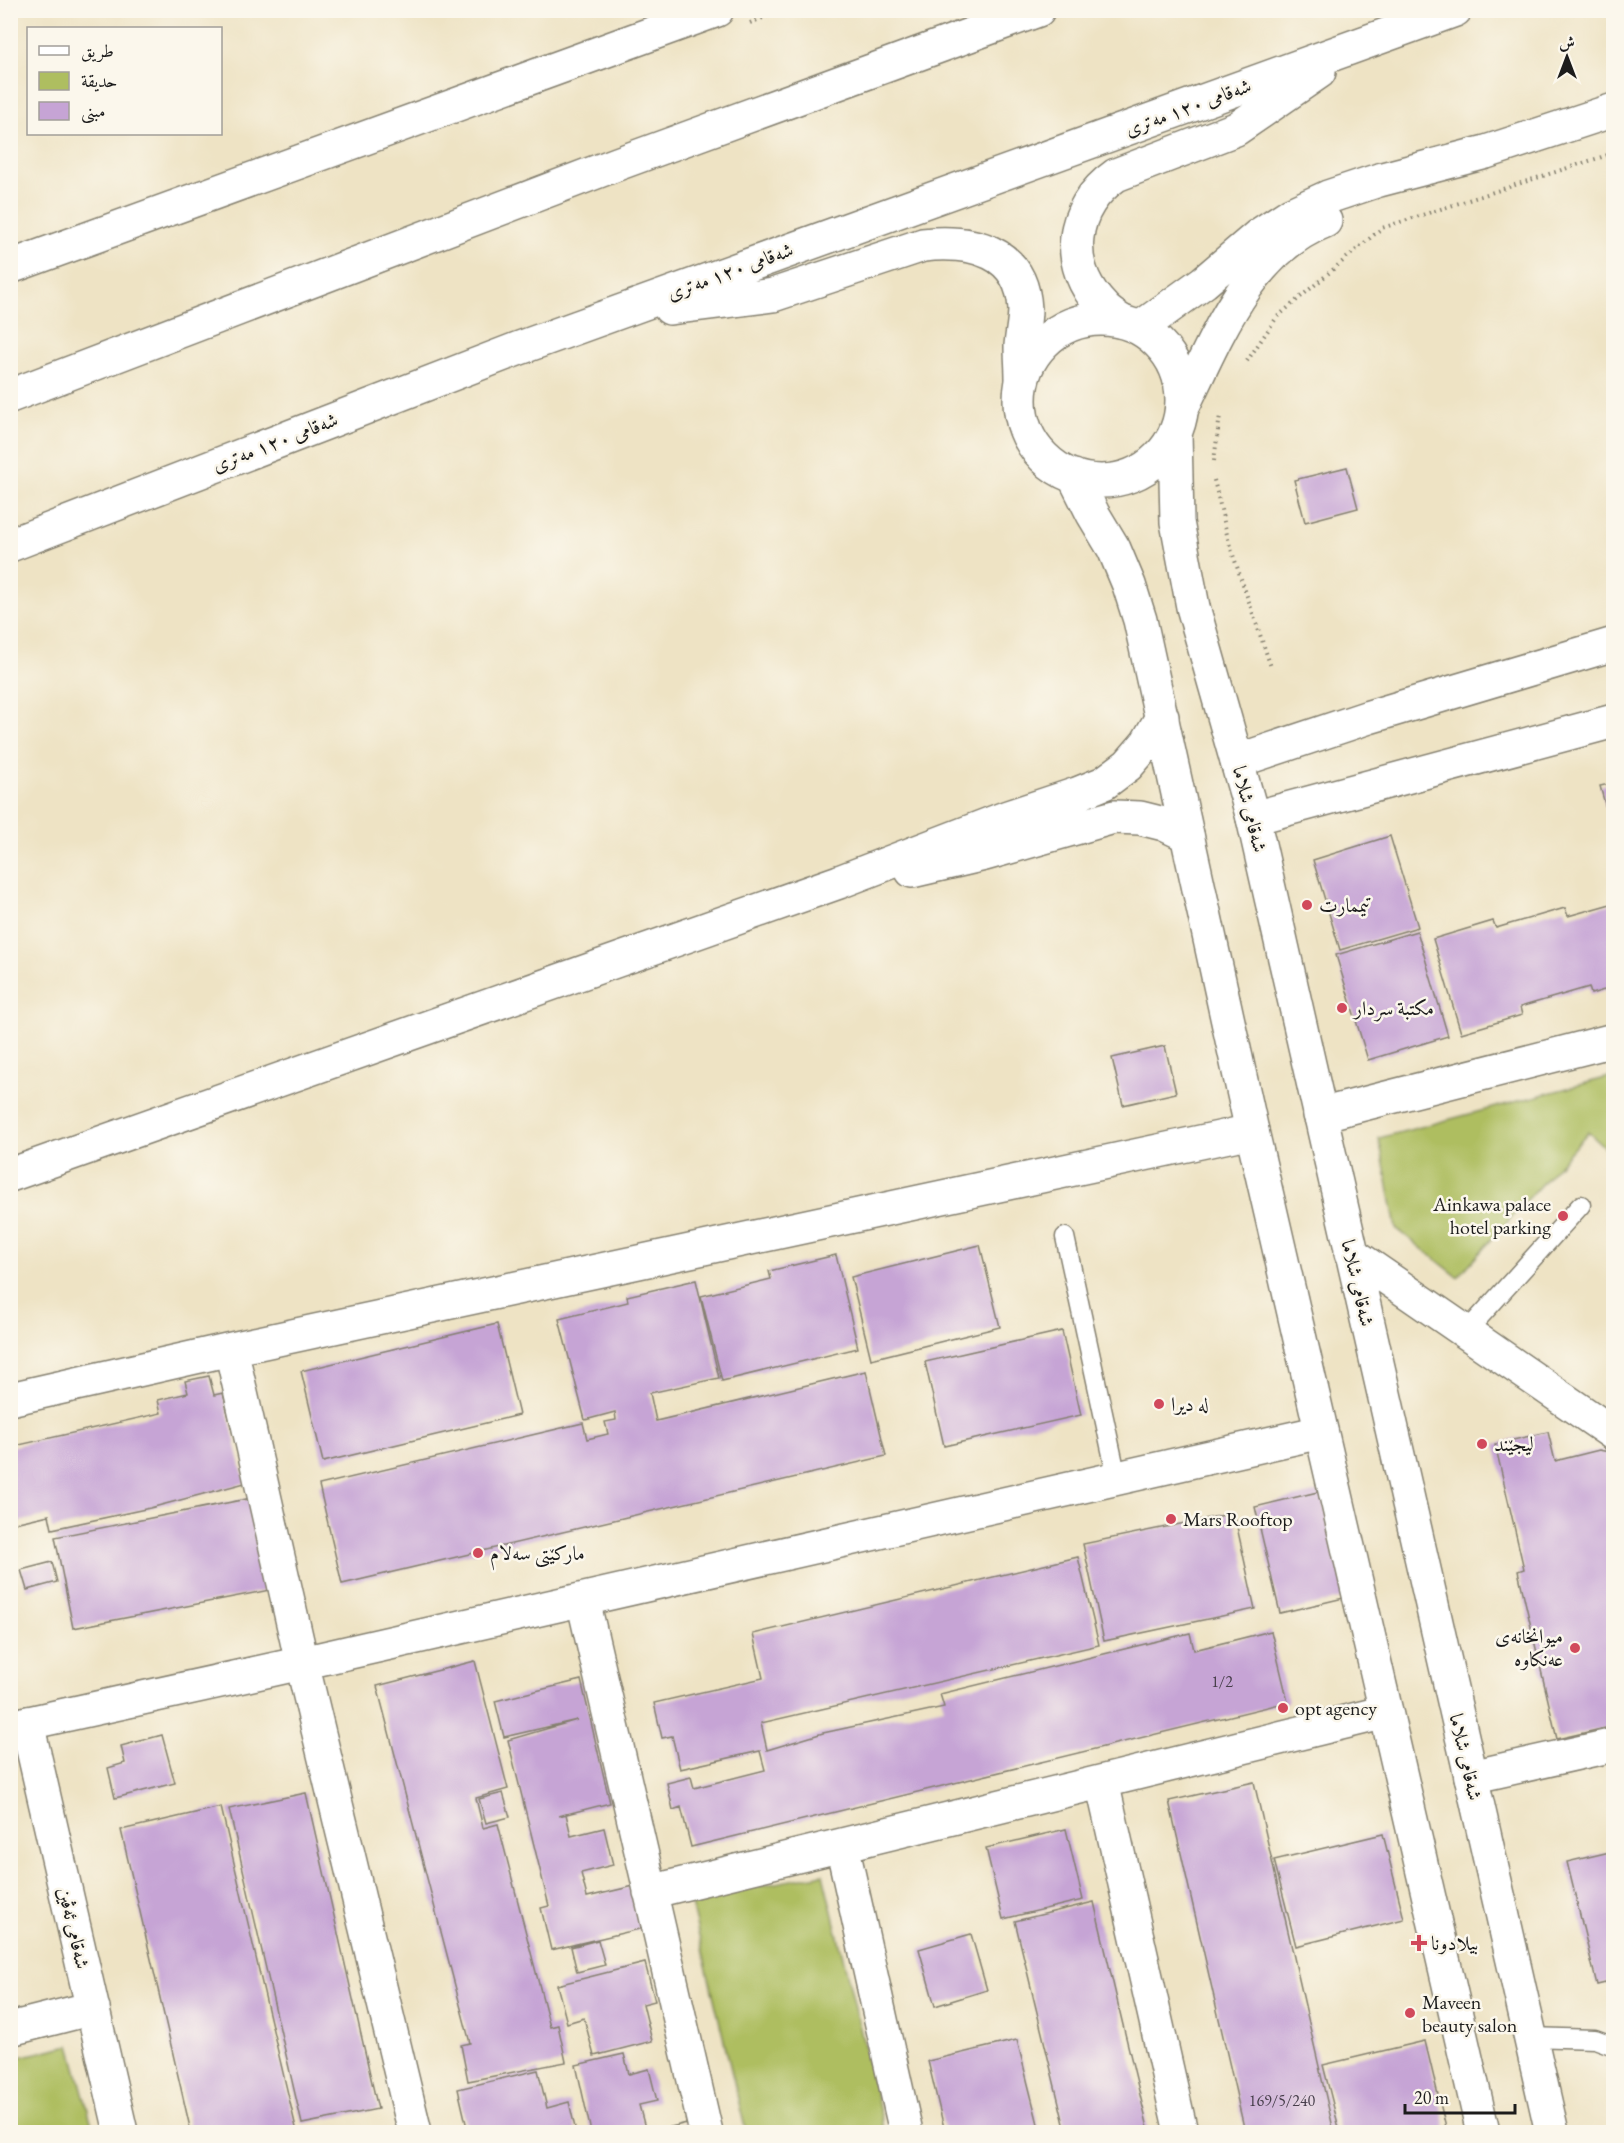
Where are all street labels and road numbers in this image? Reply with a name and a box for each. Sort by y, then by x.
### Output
street label: شەقامی ١٢٠ مەتری [1121,72,1255,142]
street label: شەقامی ١٢٠ مەتری [663,236,797,306]
street label: شەقامی ١٢٠ مەتری [208,406,342,478]
street label: شەقامی شلاما [1227,763,1273,855]
street label: شەقامی شلاما [1335,1237,1381,1329]
street label: شەقامی شلاما [1443,1711,1489,1803]
street label: شەقامی ئەڤین [52,1885,96,1971]

